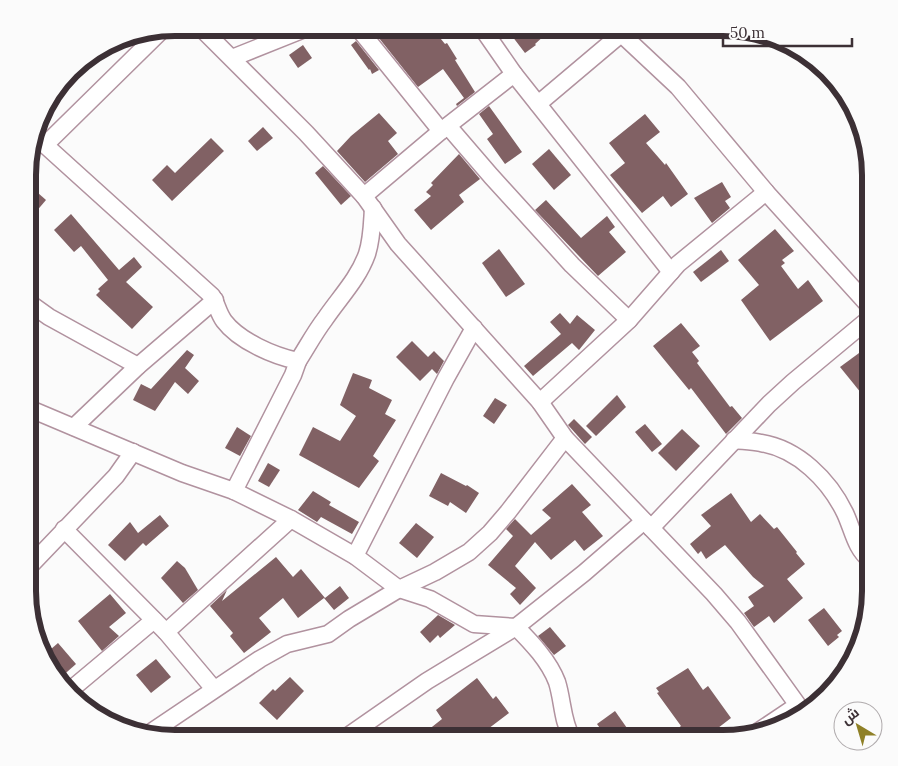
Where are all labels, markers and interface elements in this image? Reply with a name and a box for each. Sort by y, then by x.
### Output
scale bar [723,15,852,47]
text: 50 m [730,23,765,42]
north arrow [833,701,883,751]
text: ش [837,703,863,728]

